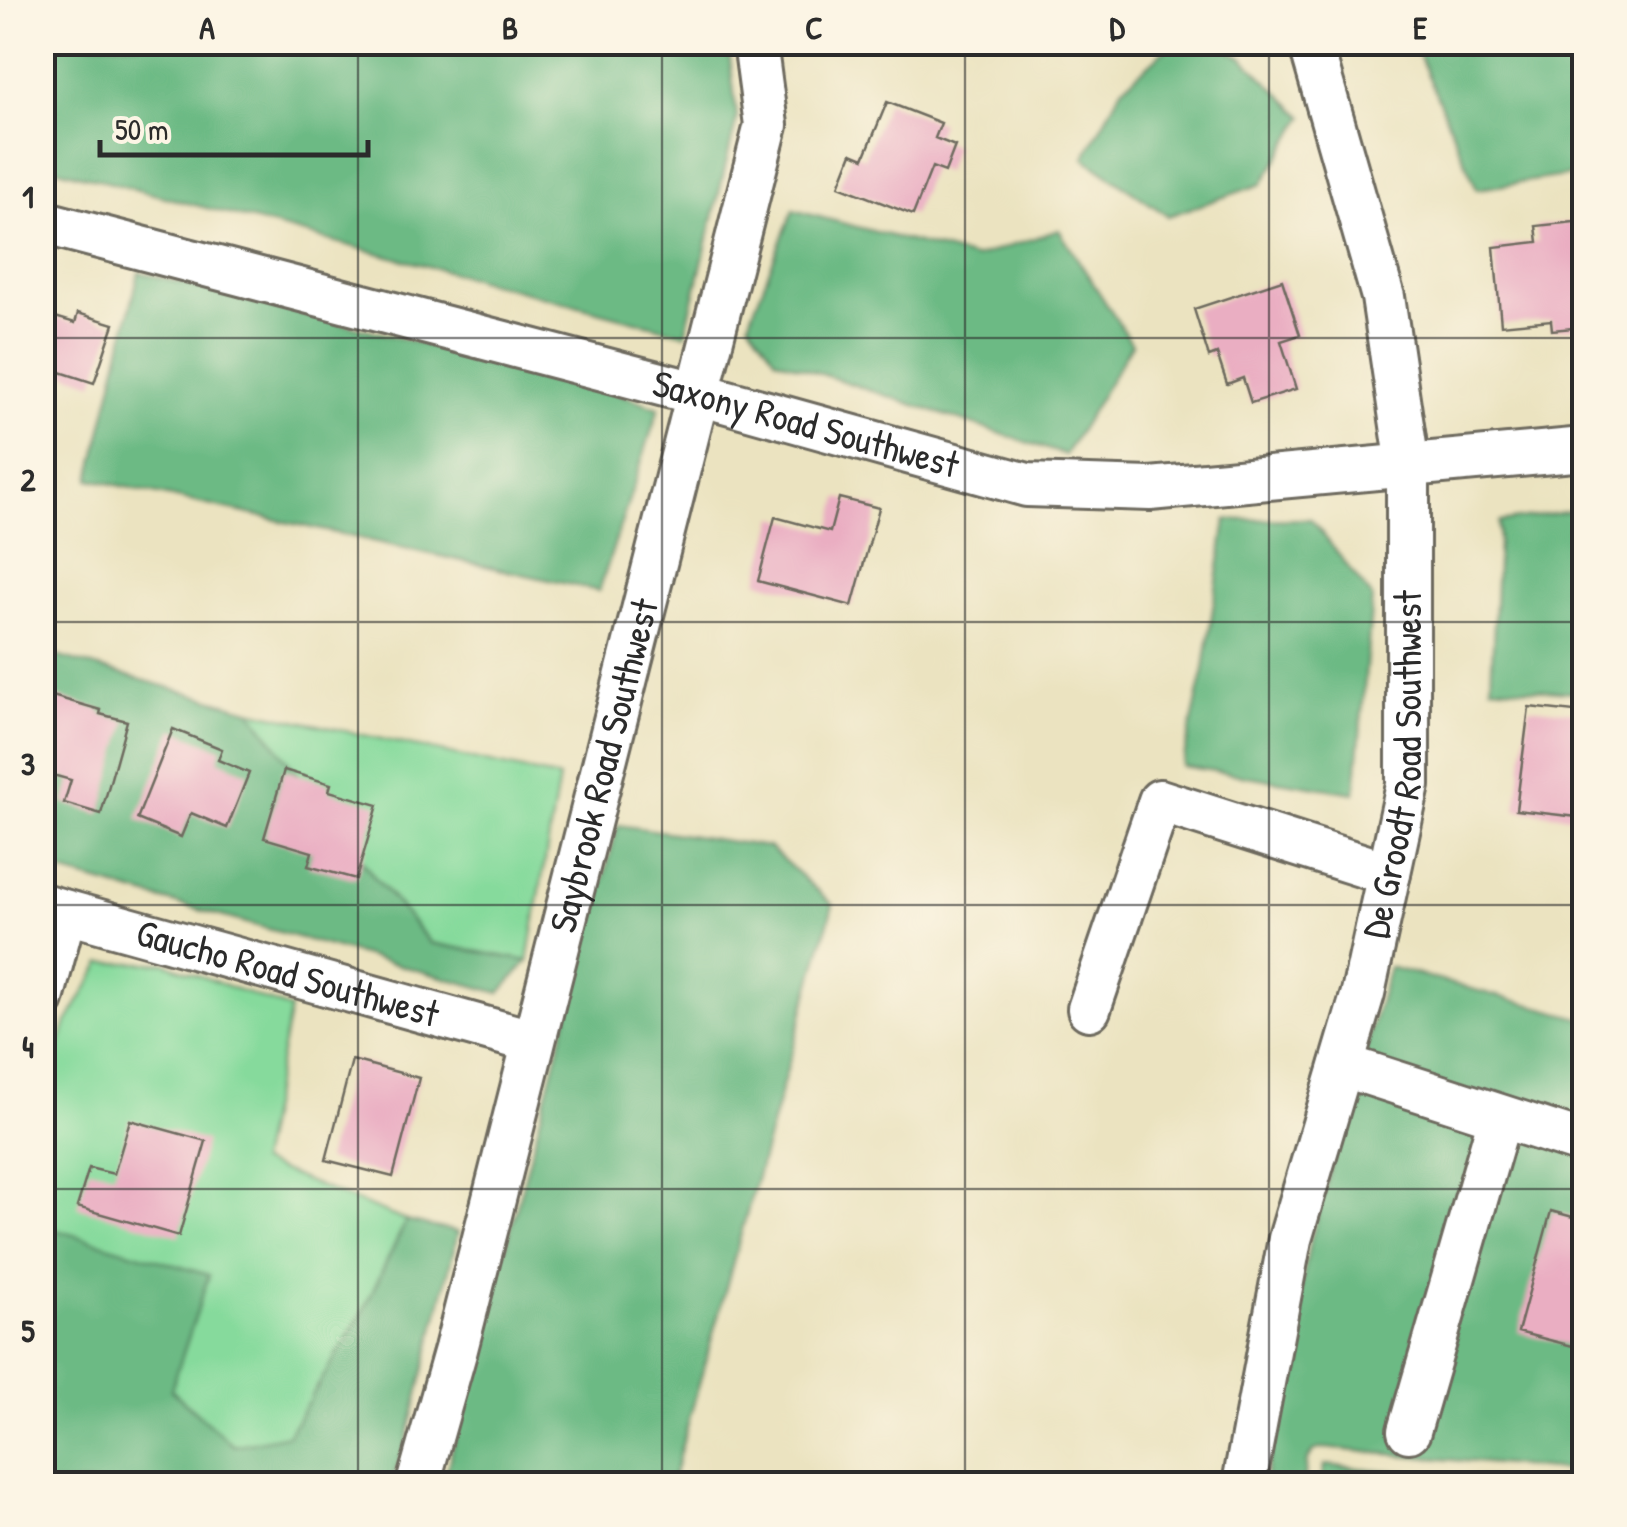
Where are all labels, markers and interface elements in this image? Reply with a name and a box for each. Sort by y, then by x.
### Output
text: A [199,6,215,49]
text: B [502,6,518,49]
text: C [805,6,823,49]
text: D [1109,6,1125,49]
text: E [1413,6,1428,49]
scale bar [100,95,368,157]
text: 50 m [115,109,168,149]
text: 1 [22,175,34,218]
street label: Saxony Road Southwest [647,356,966,490]
text: 2 [21,458,37,501]
street label: De Groodt Road Southwest [1349,589,1433,943]
street label: Saybrook Road Southwest [536,592,670,938]
text: 3 [21,742,35,785]
street label: Gaucho Road Southwest [131,906,446,1039]
text: 4 [22,1025,34,1068]
text: 5 [21,1309,35,1352]

